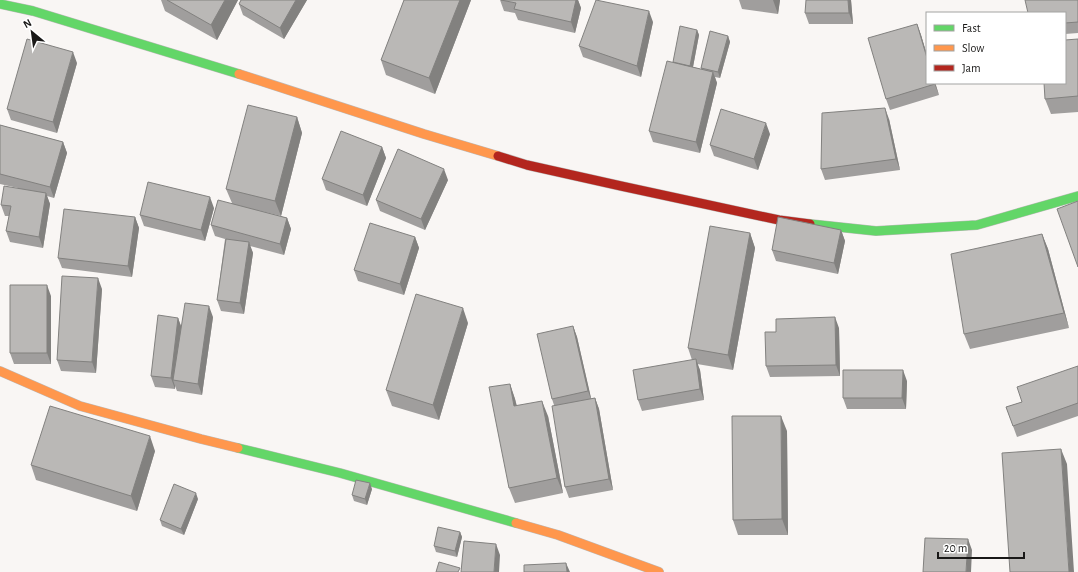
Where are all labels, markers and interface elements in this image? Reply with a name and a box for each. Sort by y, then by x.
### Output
north arrow [12,12,52,52]
legend [926,12,1066,84]
text: N [21,17,33,30]
text: Fast [962,22,981,34]
text: Slow [962,42,984,54]
text: Jam [962,62,981,74]
scale bar [938,534,1024,560]
text: 20 m [944,542,967,554]

